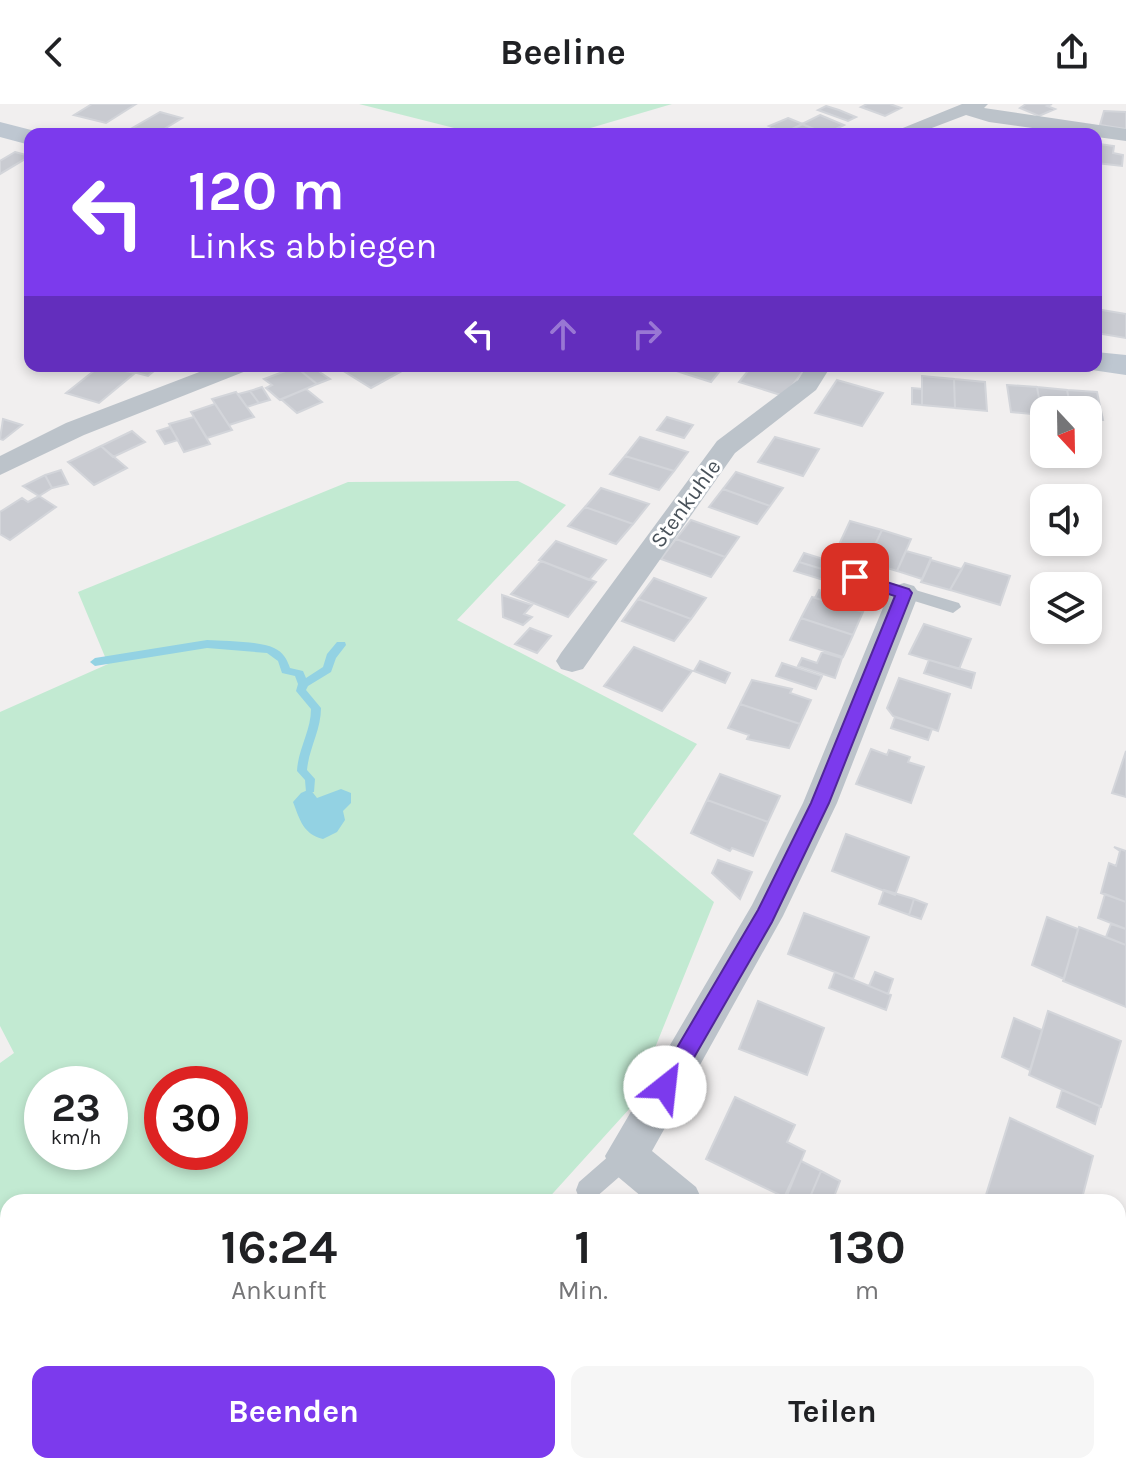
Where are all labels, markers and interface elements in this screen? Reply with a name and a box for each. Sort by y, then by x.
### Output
icon: back [32,30,76,74]
icon: share [1050,30,1094,74]
text: Beeline [500,31,626,73]
text: 120 m [188,158,345,223]
icon: left [56,160,160,264]
text: Links abbiegen [188,225,437,267]
icon: left [457,312,501,356]
icon: ahead [541,312,585,356]
icon: right [625,312,669,356]
north arrow [1030,396,1102,468]
map controls [1030,396,1102,644]
street label: Stenkuhle [645,454,726,553]
button: sound [1030,484,1102,556]
pin [821,543,889,611]
icon: arrive [833,555,877,599]
button: layers [1030,572,1102,644]
position arrow [623,1045,707,1129]
speed limit sign: 30 [144,1066,248,1170]
text: 23 [51,1084,101,1131]
text: km/h [51,1126,101,1149]
text: 16:24 [220,1219,337,1275]
text: 1 [574,1219,591,1275]
text: 130 [828,1219,906,1275]
text: Ankunft [231,1275,327,1306]
text: Min. [558,1275,608,1306]
text: m [855,1275,879,1306]
button: Beenden [32,1366,555,1458]
button: Teilen [571,1366,1094,1458]

